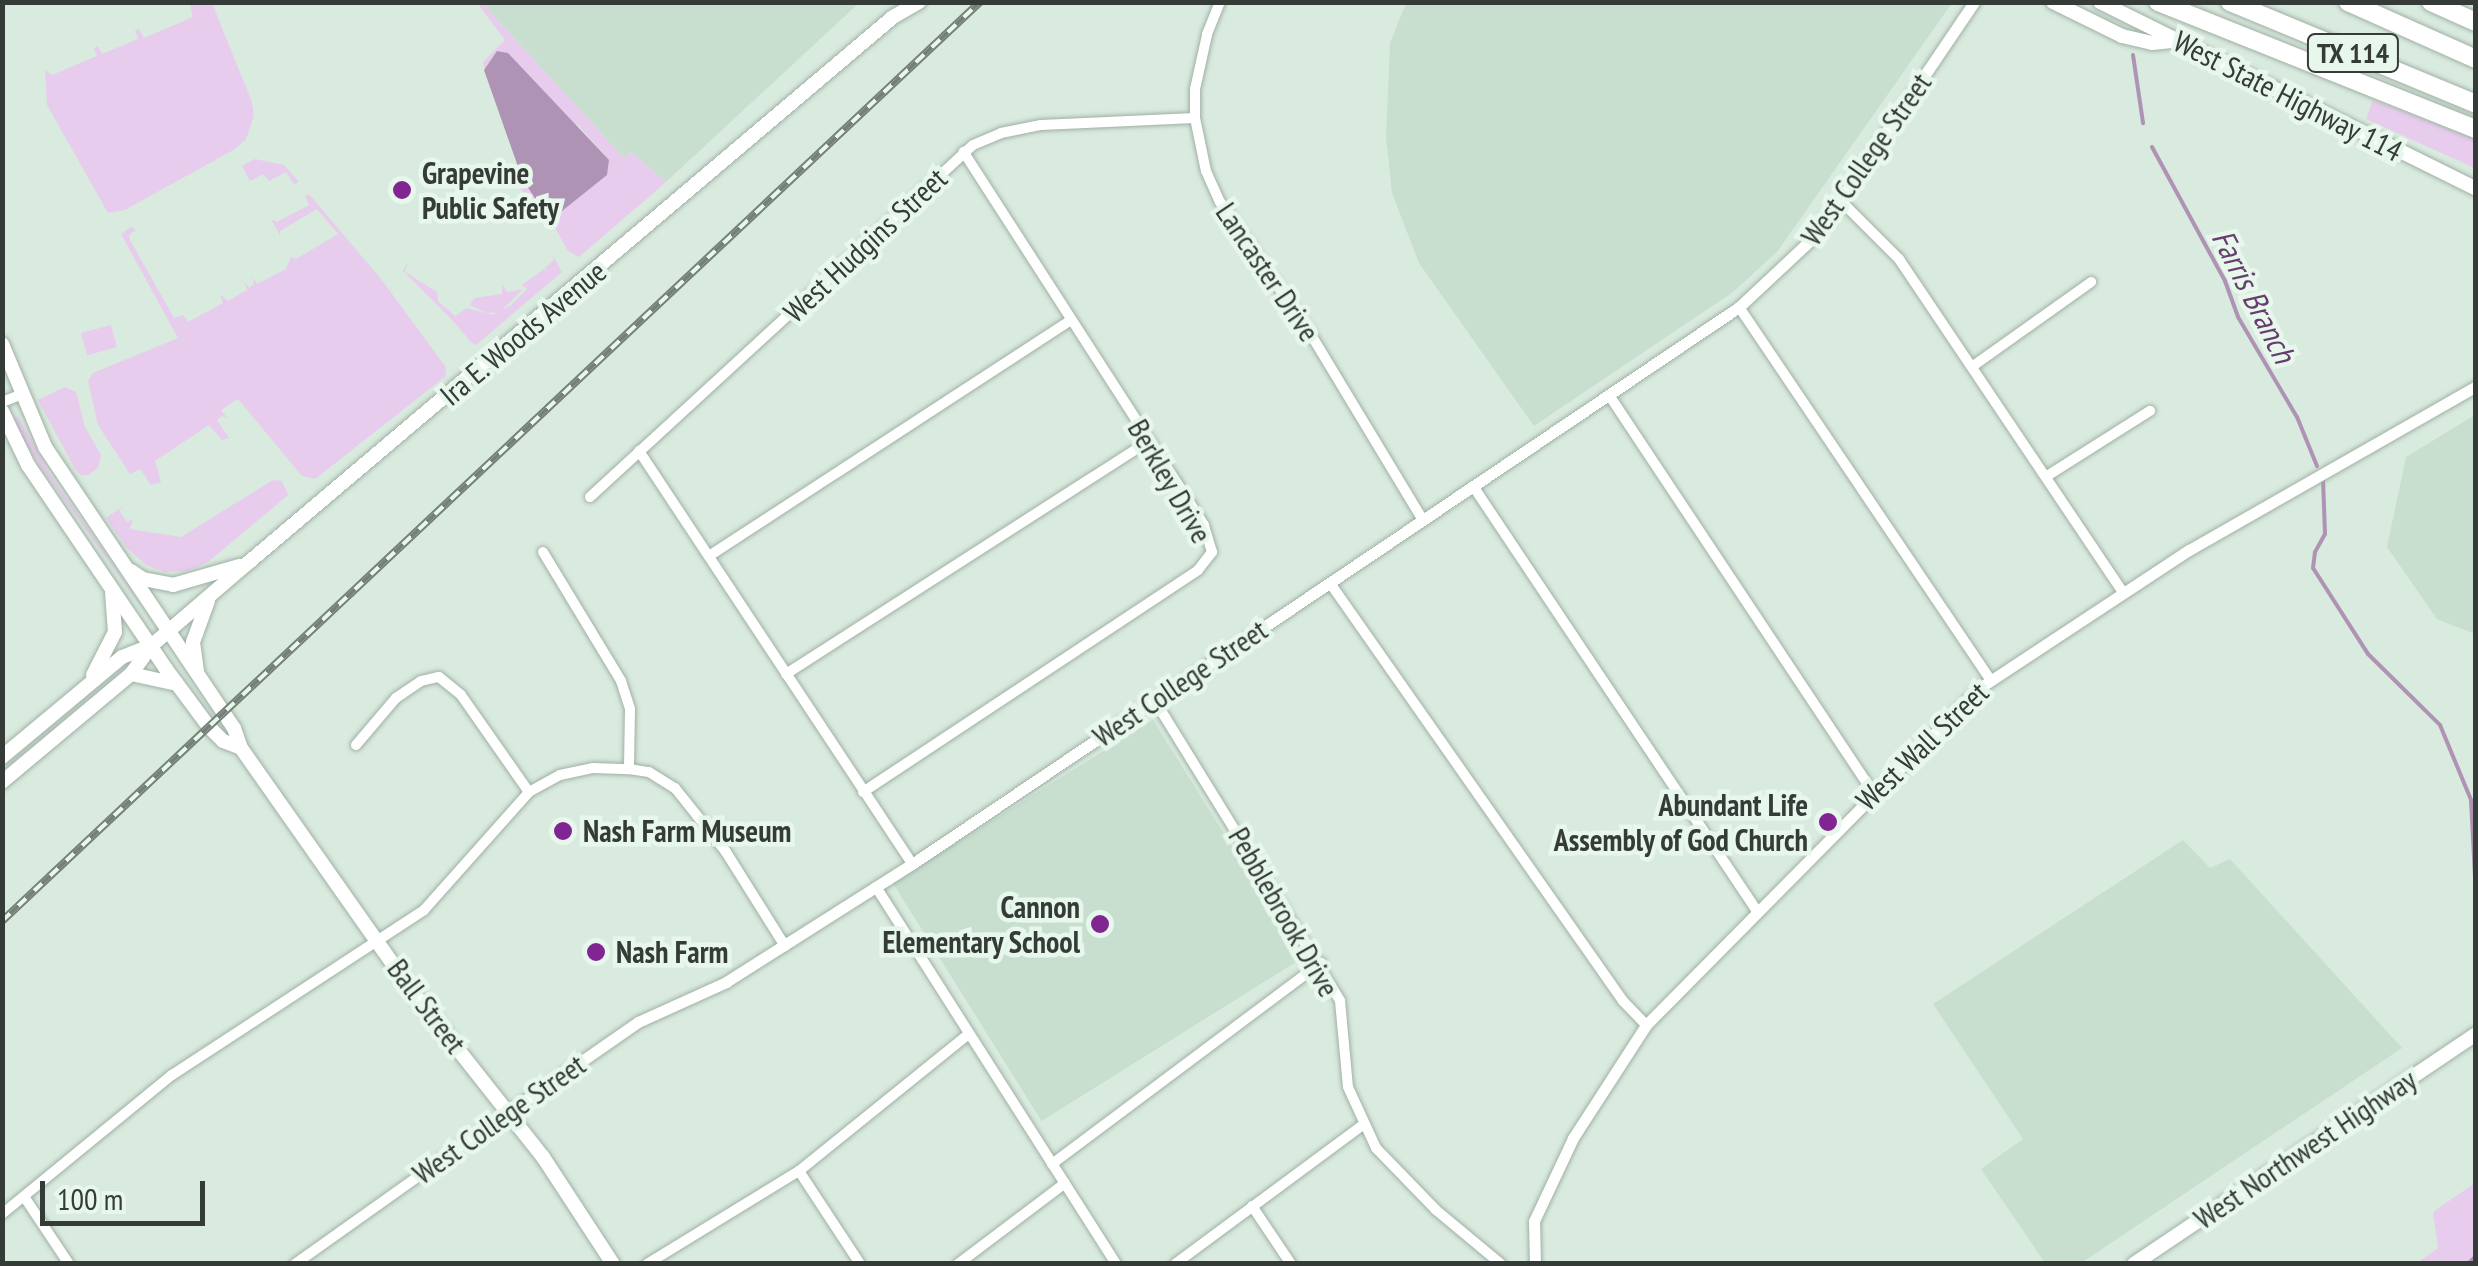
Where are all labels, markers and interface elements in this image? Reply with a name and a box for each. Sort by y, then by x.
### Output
street label: West State Highway 114 [2167,23,2409,169]
road number: TX 114 [2306,30,2400,76]
street label: West College Street [1793,66,1939,252]
place label: Grapevine Public Safety [422,155,559,226]
street label: West Hudgins Street [776,160,954,330]
marker: Grapevine Public Safety [391,179,413,201]
street label: Lancaster Drive [1208,196,1328,348]
water label: Farris Branch [2204,223,2304,369]
street label: Ira E. Woods Avenue [432,252,614,414]
street label: Berkley Drive [1120,413,1220,549]
street label: West College Street [1086,612,1274,754]
street label: West Wall Street [1848,674,1996,818]
place label: Abundant Life Assembly of God Church [1552,787,1808,858]
marker: Abundant Life Assembly of God Church [1817,811,1839,833]
place label: Nash Farm Museum [583,813,791,849]
marker: Nash Farm Museum [552,820,574,842]
street label: Pebblebrook Drive [1221,821,1347,1003]
place label: Cannon Elementary School [882,889,1080,960]
marker: Cannon Elementary School [1089,913,1111,935]
place label: Nash Farm [616,934,728,970]
marker: Nash Farm [585,941,607,963]
street label: Ball Street [380,952,474,1060]
street label: West College Street [406,1046,592,1192]
street label: West Northwest Highway [2187,1061,2423,1237]
scale bar [45,1161,210,1223]
text: 100 m [57,1179,123,1218]

